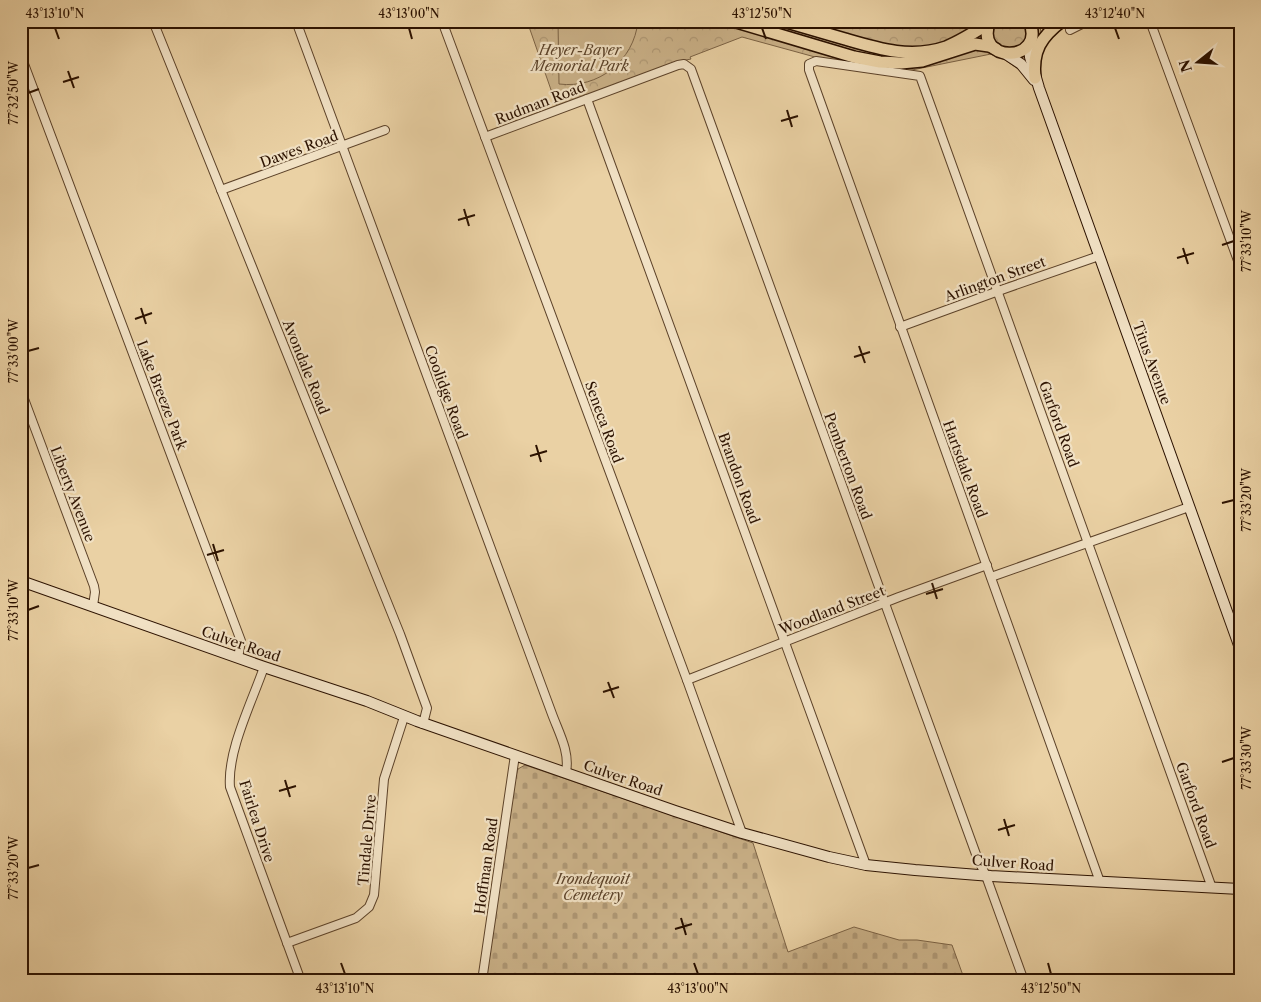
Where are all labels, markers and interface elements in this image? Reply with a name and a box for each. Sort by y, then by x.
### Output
text: 43°13'10"N [26,6,84,21]
text: 43°13'00"N [378,6,440,21]
text: 43°12'50"N [732,6,792,21]
text: 43°12'40"N [1085,6,1145,21]
north arrow [1174,38,1224,88]
park label: Heyer-Bayer Memorial Park [529,41,630,75]
text: N [1175,57,1196,74]
text: 77°32'50"W [6,60,21,125]
street label: Rudman Road [492,77,588,128]
street label: Dawes Road [257,126,341,171]
text: 77°33'10"W [1239,209,1254,272]
street label: Arlington Street [941,252,1048,306]
street label: Avondale Road [278,316,333,417]
text: 77°33'00"W [6,318,21,383]
street label: Titus Avenue [1129,319,1175,407]
street label: Lake Breeze Park [133,338,192,453]
street label: Coolidge Road [421,343,471,442]
street label: Garford Road [1035,378,1083,470]
street label: Seneca Road [581,379,627,466]
street label: Pemberton Road [820,410,876,522]
street label: Hartsdale Road [939,418,991,521]
street label: Brandon Road [714,430,764,527]
street label: Liberty Avenue [47,444,100,544]
text: 77°33'20"W [1239,467,1254,532]
text: 77°33'10"W [6,578,21,641]
street label: Woodland Street [776,581,888,639]
street label: Culver Road [199,622,283,666]
text: 77°33'30"W [1239,725,1254,790]
street label: Culver Road [581,756,665,800]
street label: Garford Road [1172,759,1220,851]
street label: Fairlea Drive [235,778,279,865]
street label: Tindale Drive [354,794,380,886]
street label: Hoffman Road [470,816,502,915]
text: 77°33'20"W [6,835,21,900]
street label: Culver Road [971,851,1055,875]
park label: Irondequoit Cemetery [555,870,631,904]
text: 43°13'10"N [316,981,374,996]
text: 43°13'00"N [667,981,729,996]
text: 43°12'50"N [1021,981,1081,996]

